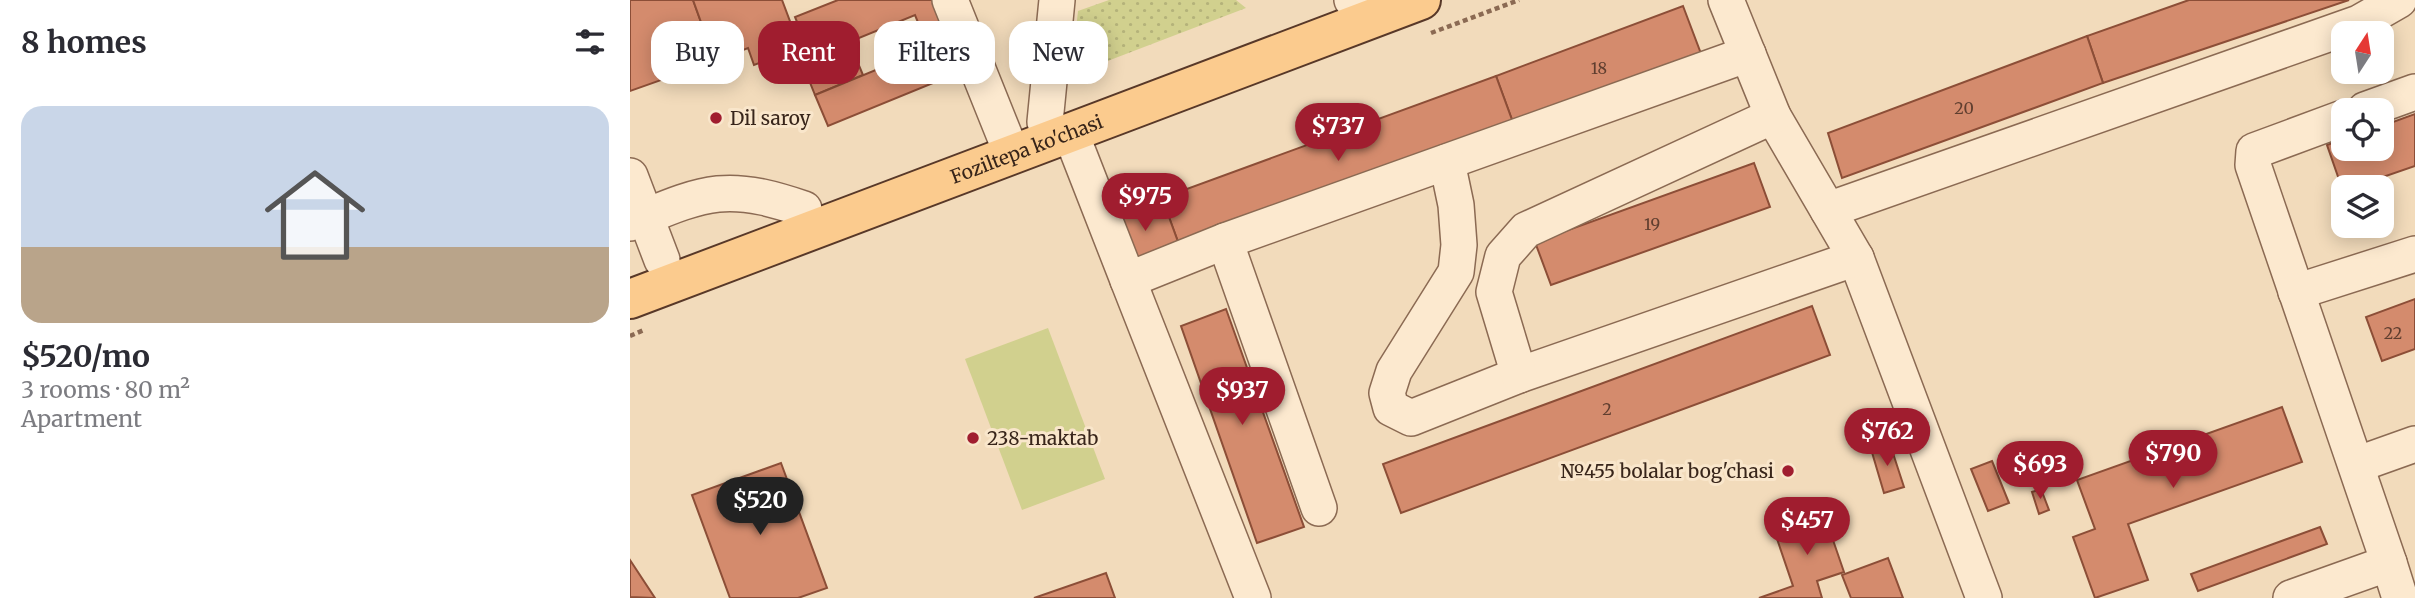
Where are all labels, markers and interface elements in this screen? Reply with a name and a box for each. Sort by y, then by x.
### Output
chip: Buy [651,21,744,84]
chip: Rent [758,21,860,84]
chip: Filters [874,21,995,84]
chip: New [1009,21,1108,84]
north arrow [2331,21,2394,84]
map controls [2331,21,2394,238]
text: 8 homes [21,23,147,61]
icon: filters [571,23,609,61]
house number: 18 [1591,58,1607,78]
house number: 20 [1954,98,1974,118]
button: locate [2331,98,2394,161]
pin: $737 [1297,104,1379,163]
place label: Dil saroy [730,106,811,130]
street label: Foziltepa ko'chasi [947,109,1106,189]
marker: Dil saroy [708,110,724,126]
text: $737 [1311,111,1365,140]
icon: home [252,152,378,278]
pin: $975 [1104,174,1186,233]
button: layers [2331,175,2394,238]
text: $975 [1118,181,1172,210]
house number: 19 [1644,214,1660,234]
house number: 22 [2384,323,2402,343]
text: $520/mo [21,337,150,375]
pin: $937 [1201,368,1283,427]
text: 3 rooms · 80 m² [21,375,190,404]
text: $937 [1215,375,1269,404]
house number: 2 [1602,399,1612,419]
text: Apartment [21,404,142,433]
pin: $762 [1846,408,1928,468]
text: $762 [1860,416,1914,445]
place label: 238-maktab [987,426,1098,450]
marker: 238-maktab [965,430,981,446]
pin: $790 [2132,430,2214,490]
text: $790 [2144,438,2202,467]
pin: $693 [1999,442,2081,501]
text: $693 [2013,449,2067,478]
place label: №455 bolalar bog'chasi [1561,459,1774,483]
marker: №455 bolalar bog'chasi [1780,463,1796,479]
pin: $520 [719,477,801,537]
text: $520 [733,485,787,514]
pin: $457 [1766,498,1848,557]
text: $457 [1780,505,1834,534]

